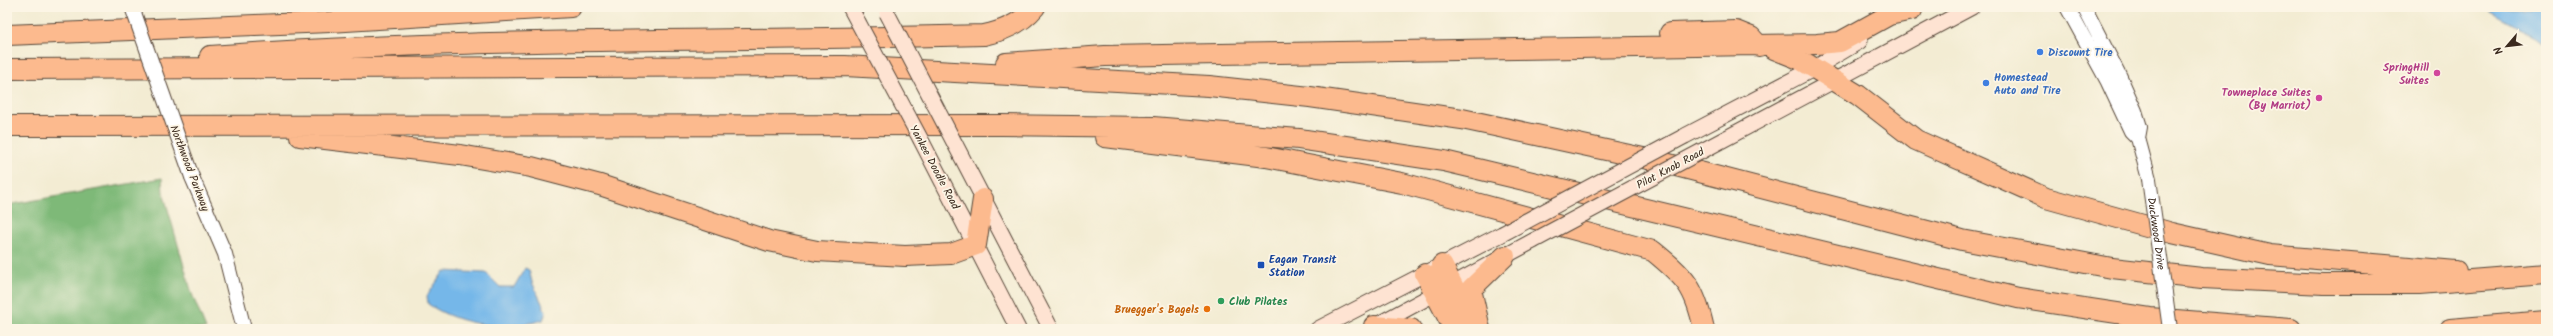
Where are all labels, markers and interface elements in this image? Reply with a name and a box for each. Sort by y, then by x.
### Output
north arrow [2487,26,2527,66]
text: N [2489,43,2509,58]
place label: Discount Tire [2048,44,2113,62]
marker: Discount Tire [2035,47,2045,57]
place label: SpringHill Suites [2383,59,2430,90]
marker: SpringHill Suites [2432,68,2442,78]
place label: Homestead Auto and Tire [1994,69,2061,100]
marker: Homestead Auto and Tire [1981,78,1991,88]
place label: Towneplace Suites (By Marriot) [2222,84,2312,115]
marker: Towneplace Suites (By Marriot) [2314,93,2324,103]
street label: Yankee Doodle Road [904,122,964,213]
street label: Northwood Parkway [164,123,214,215]
street label: Pilot Knob Road [1633,143,1708,194]
street label: Duckwood Drive [2142,196,2170,271]
place label: Eagan Transit Station [1269,251,1338,282]
marker: Eagan Transit Station [1256,260,1266,270]
place label: Club Pilates [1229,293,1288,311]
marker: Club Pilates [1216,296,1226,306]
place label: Bruegger's Bagels [1115,301,1200,319]
marker: Bruegger's Bagels [1202,304,1212,314]

